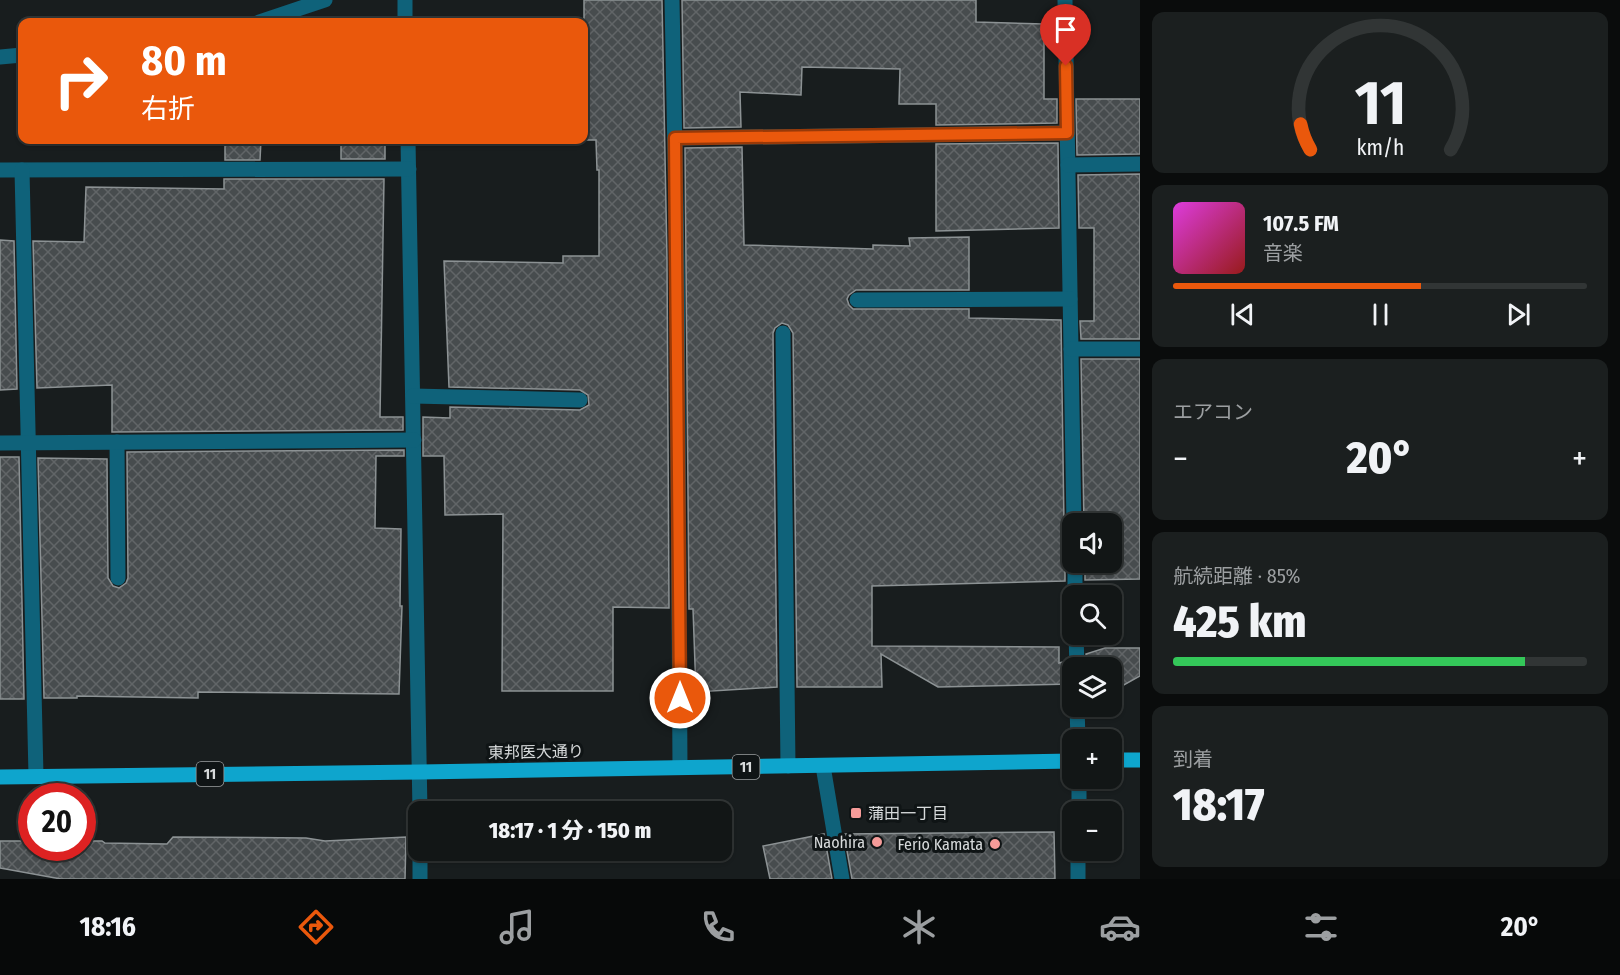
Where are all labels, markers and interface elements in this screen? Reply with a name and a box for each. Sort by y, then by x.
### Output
pin [1040,4,1091,66]
icon: arrive [1049,13,1082,46]
text: 80 m [141,36,227,86]
icon: right [42,42,120,120]
text: 11 [1354,66,1406,141]
text: 右折 [141,93,195,125]
text: km/h [1356,135,1404,161]
text: 107.5 FM [1263,210,1339,237]
text: 音楽 [1263,241,1303,265]
icon: previous [1226,298,1259,331]
icon: pause [1364,298,1397,331]
icon: next [1502,298,1535,331]
text: エアコン [1173,400,1253,424]
text: 20° [1346,431,1413,485]
text: − [1173,439,1188,479]
text: + [1572,439,1587,479]
map controls [1062,513,1122,861]
button: sound [1062,513,1122,573]
text: 航続距離 · 85% [1173,564,1300,588]
button: search [1062,585,1122,645]
text: 425 km [1173,595,1307,649]
button: layers [1062,657,1122,717]
position arrow [648,666,712,730]
button: + [1062,729,1122,789]
street label: 東邦医大通り [488,742,584,762]
text: 到着 [1173,747,1213,771]
road number: 11 [732,755,760,779]
road number: 11 [196,762,224,786]
text: 18:17 [1173,778,1265,832]
speed limit sign: 20 [18,783,96,861]
button: − [1062,801,1122,861]
place label: 蒲田一丁目 [868,804,948,823]
marker: 蒲田一丁目 [849,806,863,820]
text: 18:17 · 1 分 · 150 m [489,817,651,844]
place label: Naohira [814,833,865,852]
marker: Naohira [870,835,884,849]
place label: Ferio Kamata [898,835,983,854]
marker: Ferio Kamata [988,837,1002,851]
icon: directions [295,906,337,948]
icon: music [496,906,538,948]
icon: phone [697,906,739,948]
icon: climate [898,906,940,948]
icon: car [1099,906,1141,948]
icon: filters [1300,906,1342,948]
text: 18:16 [79,911,136,943]
text: 20° [1501,911,1541,943]

